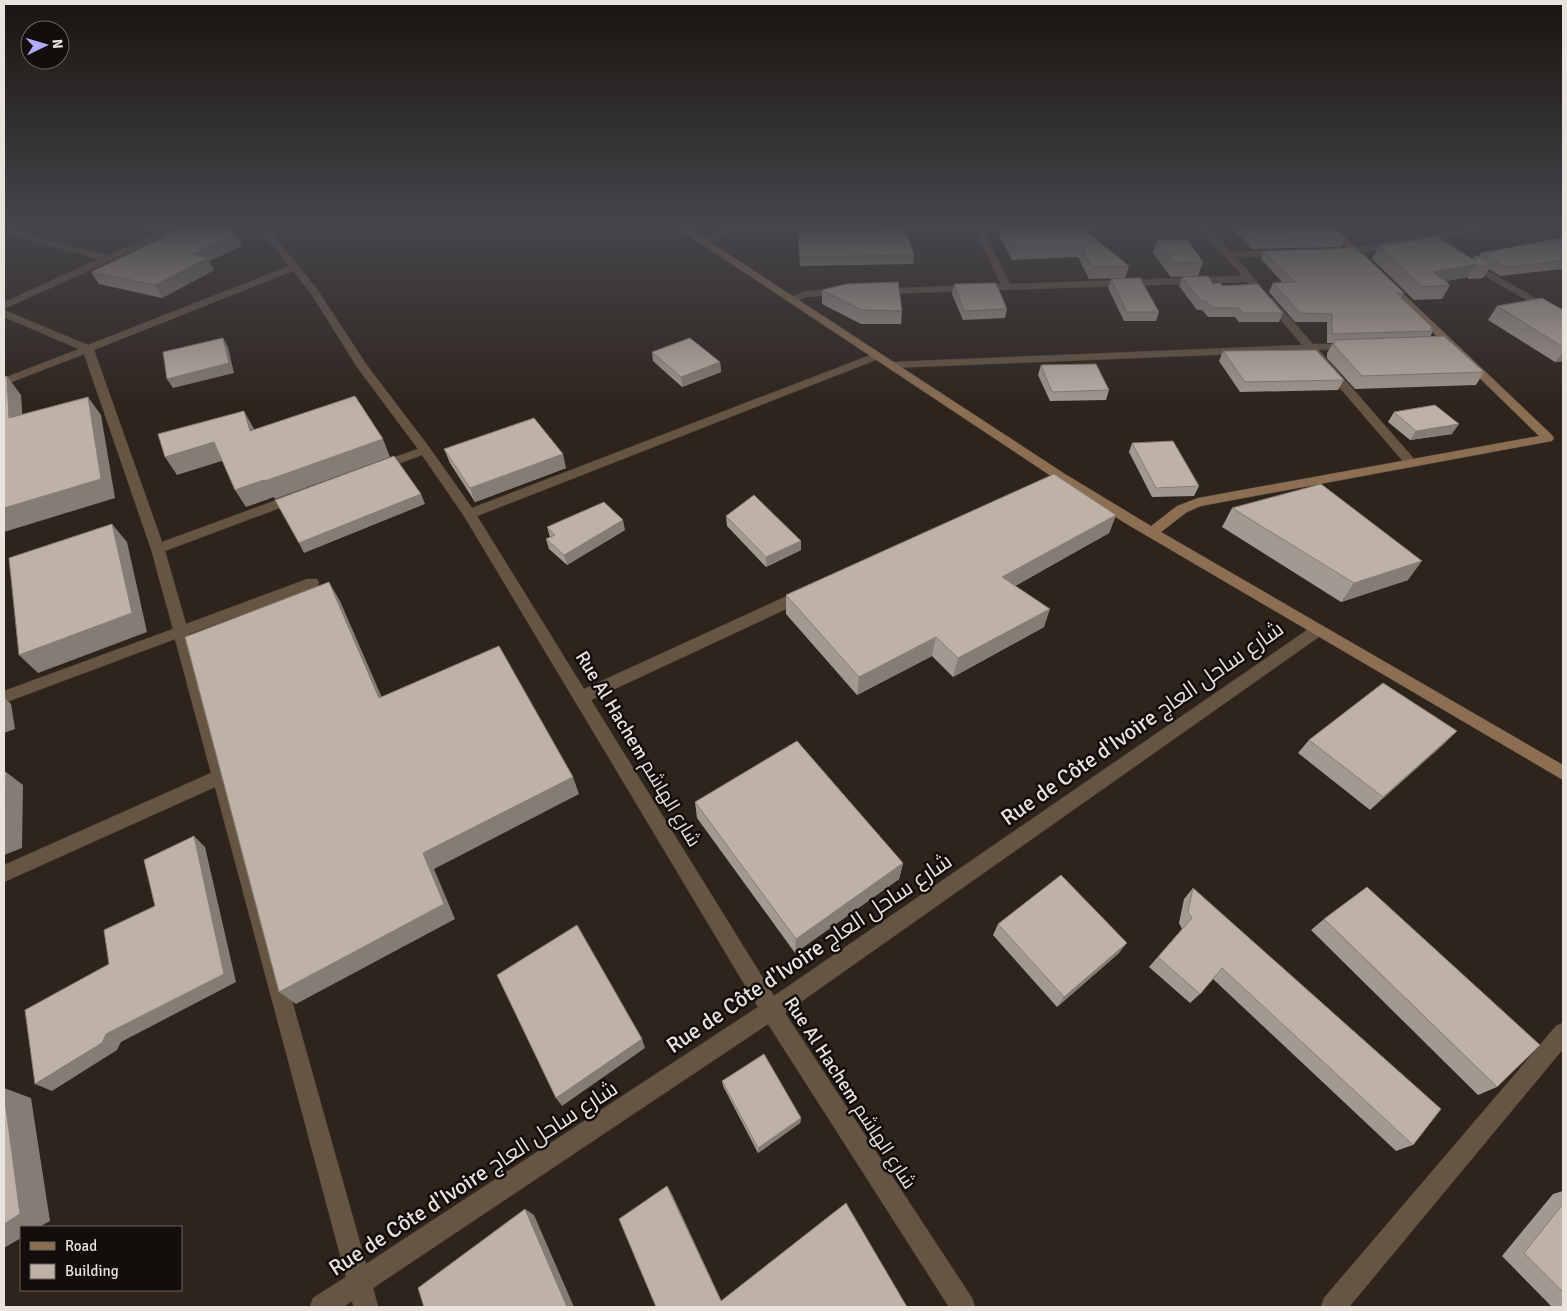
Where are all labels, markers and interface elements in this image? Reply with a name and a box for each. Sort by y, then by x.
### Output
north arrow [20,20,70,70]
text: N [49,38,66,50]
street label: Rue de Côte d'Ivoire شارع ساحل العاج [995,615,1289,832]
street label: Rue Al Hachem شارع الهاشم [569,647,706,852]
street label: Rue de Côte d'Ivoire شارع ساحل العاج [661,847,958,1060]
street label: Rue Al Hachem شارع الهاشم [778,992,921,1194]
street label: Rue de Côte d'Ivoire شارع ساحل العاج [324,1074,623,1282]
legend [20,1226,182,1291]
text: Road [65,1237,97,1255]
text: Building [65,1262,119,1280]

